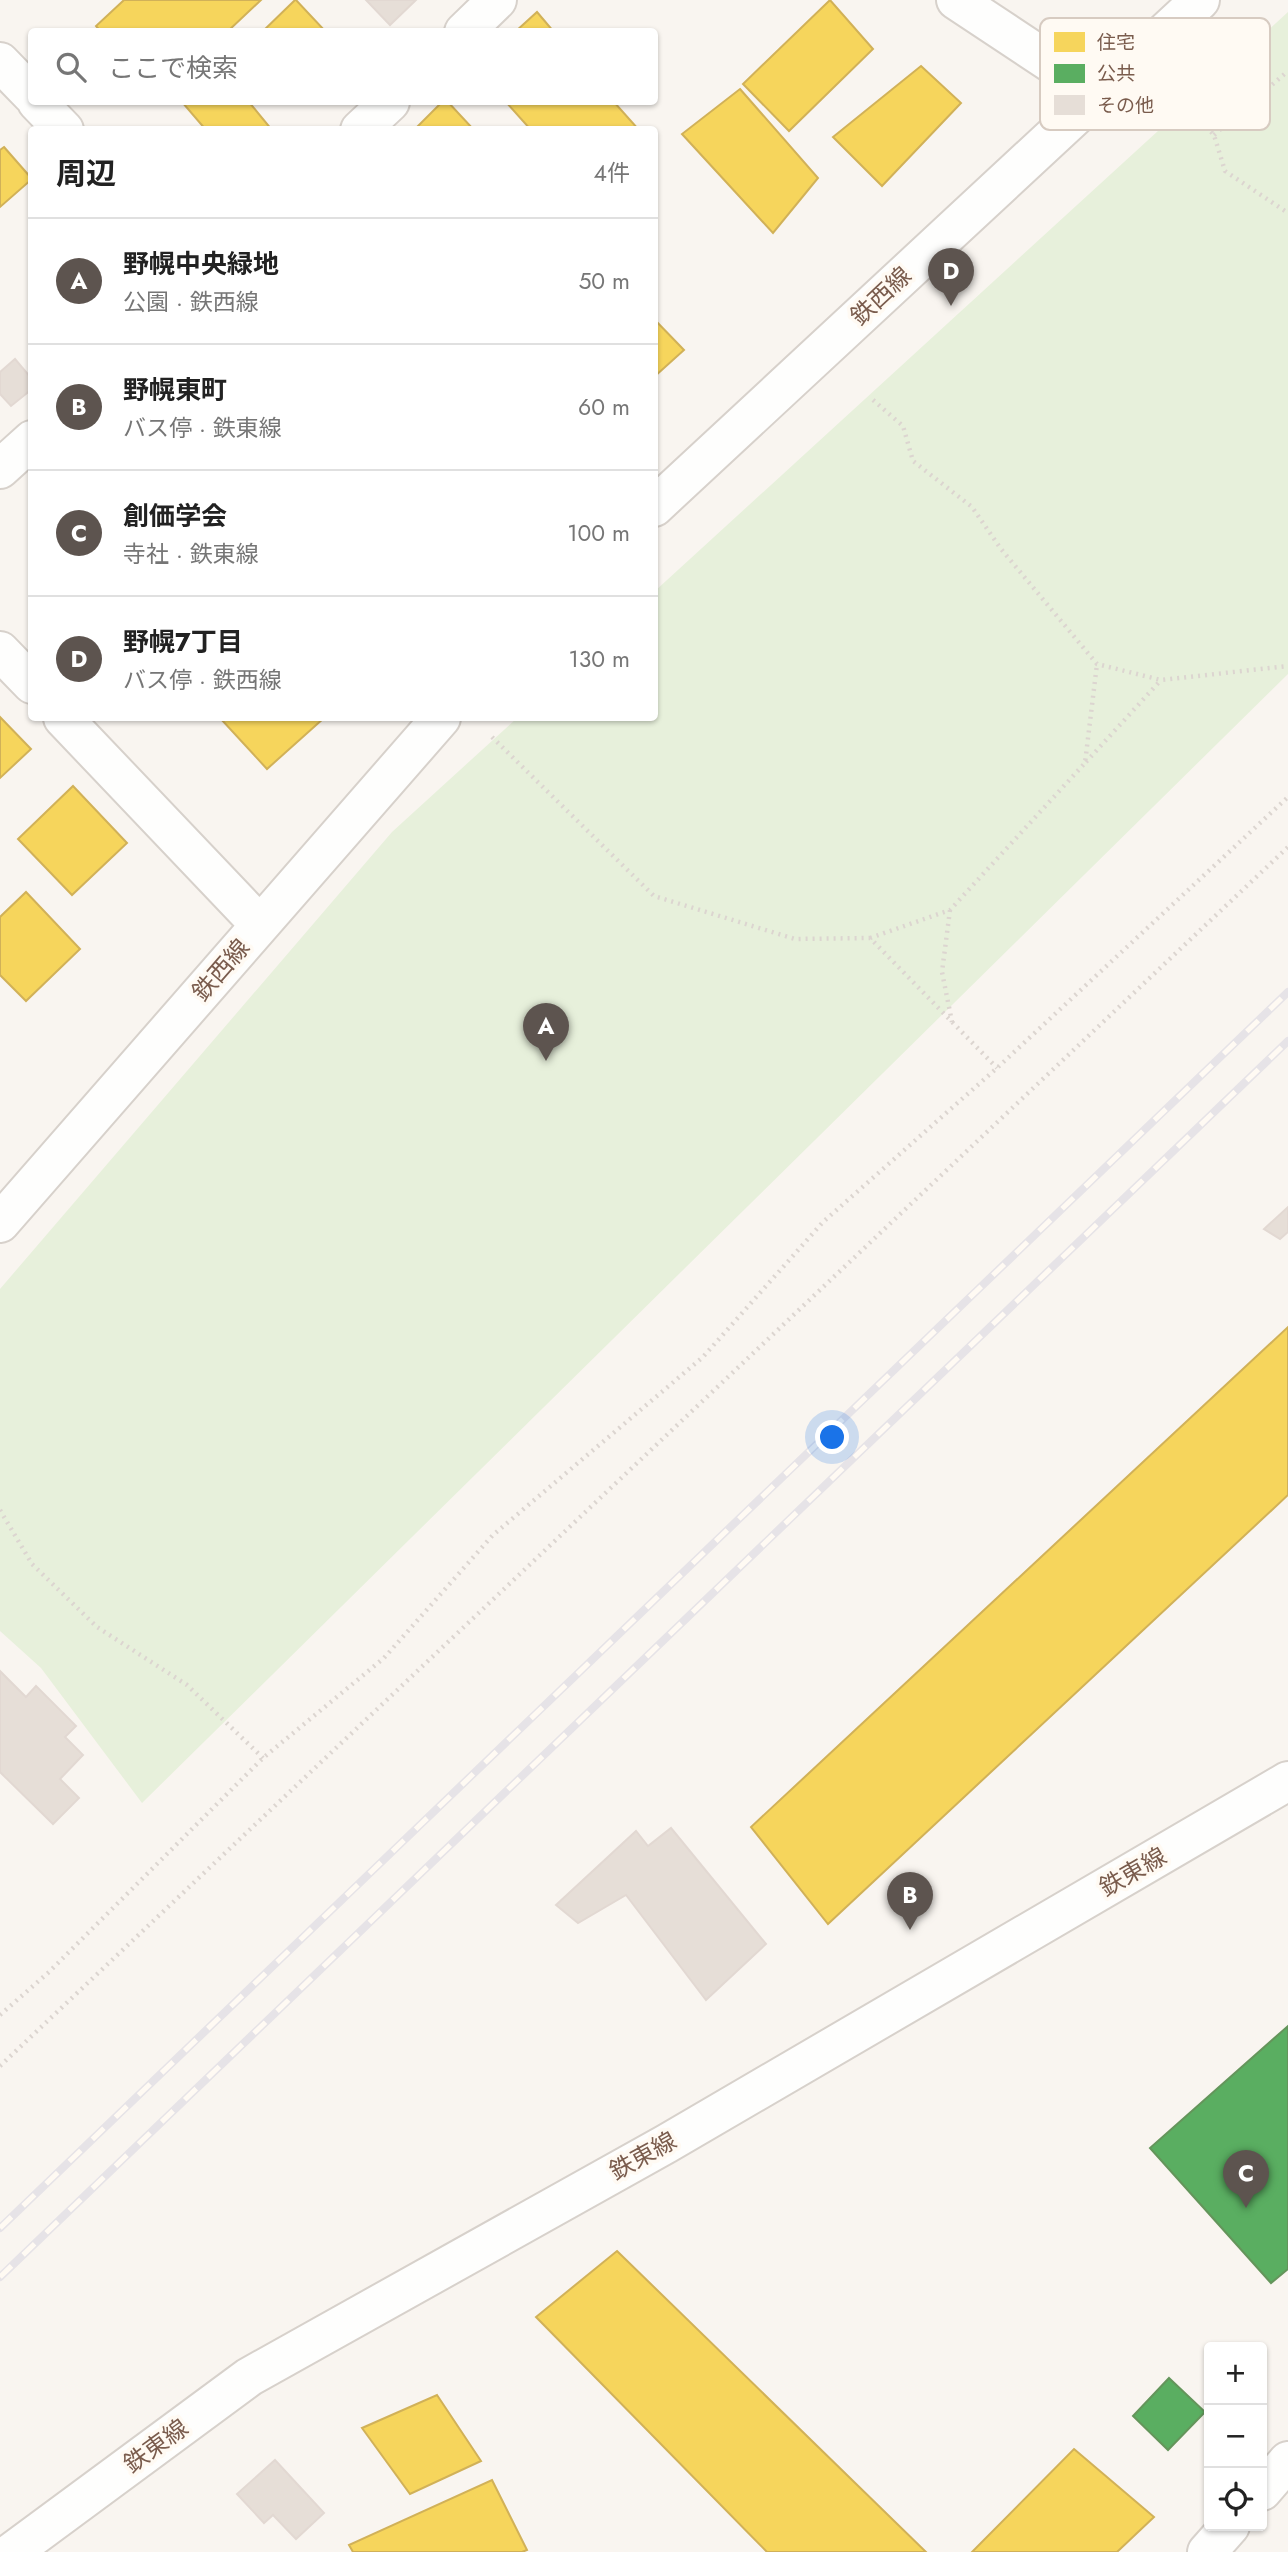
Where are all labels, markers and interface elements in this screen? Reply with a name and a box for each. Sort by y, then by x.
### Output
legend [1040,18,1270,130]
search box [28,28,658,105]
text: 住宅 [1097,29,1135,56]
icon: search [52,48,90,86]
text: ここで検索 [108,49,238,87]
text: 公共 [1097,60,1135,87]
text: その他 [1097,92,1154,119]
text: 周辺 [56,152,116,195]
text: 4件 [594,156,630,190]
text: 野幌中央緑地 [123,245,279,283]
pin: D [928,248,974,306]
street label: 鉄西線 [842,258,919,333]
text: A [71,264,87,298]
text: 50 m [578,264,630,298]
text: 公園 · 鉄西線 [123,285,259,319]
text: 野幌東町 [123,371,227,409]
text: B [71,390,87,424]
text: 60 m [578,390,630,424]
text: バス停 · 鉄東線 [123,411,282,445]
text: 創価学会 [123,497,227,535]
text: C [71,516,87,550]
text: 100 m [567,516,630,550]
text: 寺社 · 鉄東線 [123,537,259,571]
text: 野幌7丁目 [123,623,243,661]
text: D [71,642,87,676]
text: 130 m [568,642,630,676]
text: バス停 · 鉄西線 [123,663,282,697]
street label: 鉄西線 [184,931,257,1008]
pin: A [523,1003,569,1061]
your location [815,1420,849,1454]
street label: 鉄東線 [1093,1838,1173,1905]
pin: B [887,1872,933,1930]
street label: 鉄東線 [603,2123,683,2188]
pin: C [1223,2150,1269,2208]
map controls [1204,2342,1267,2531]
button: + [1204,2342,1267,2405]
button: − [1204,2405,1267,2468]
street label: 鉄東線 [116,2410,195,2481]
button: locate [1204,2468,1267,2531]

